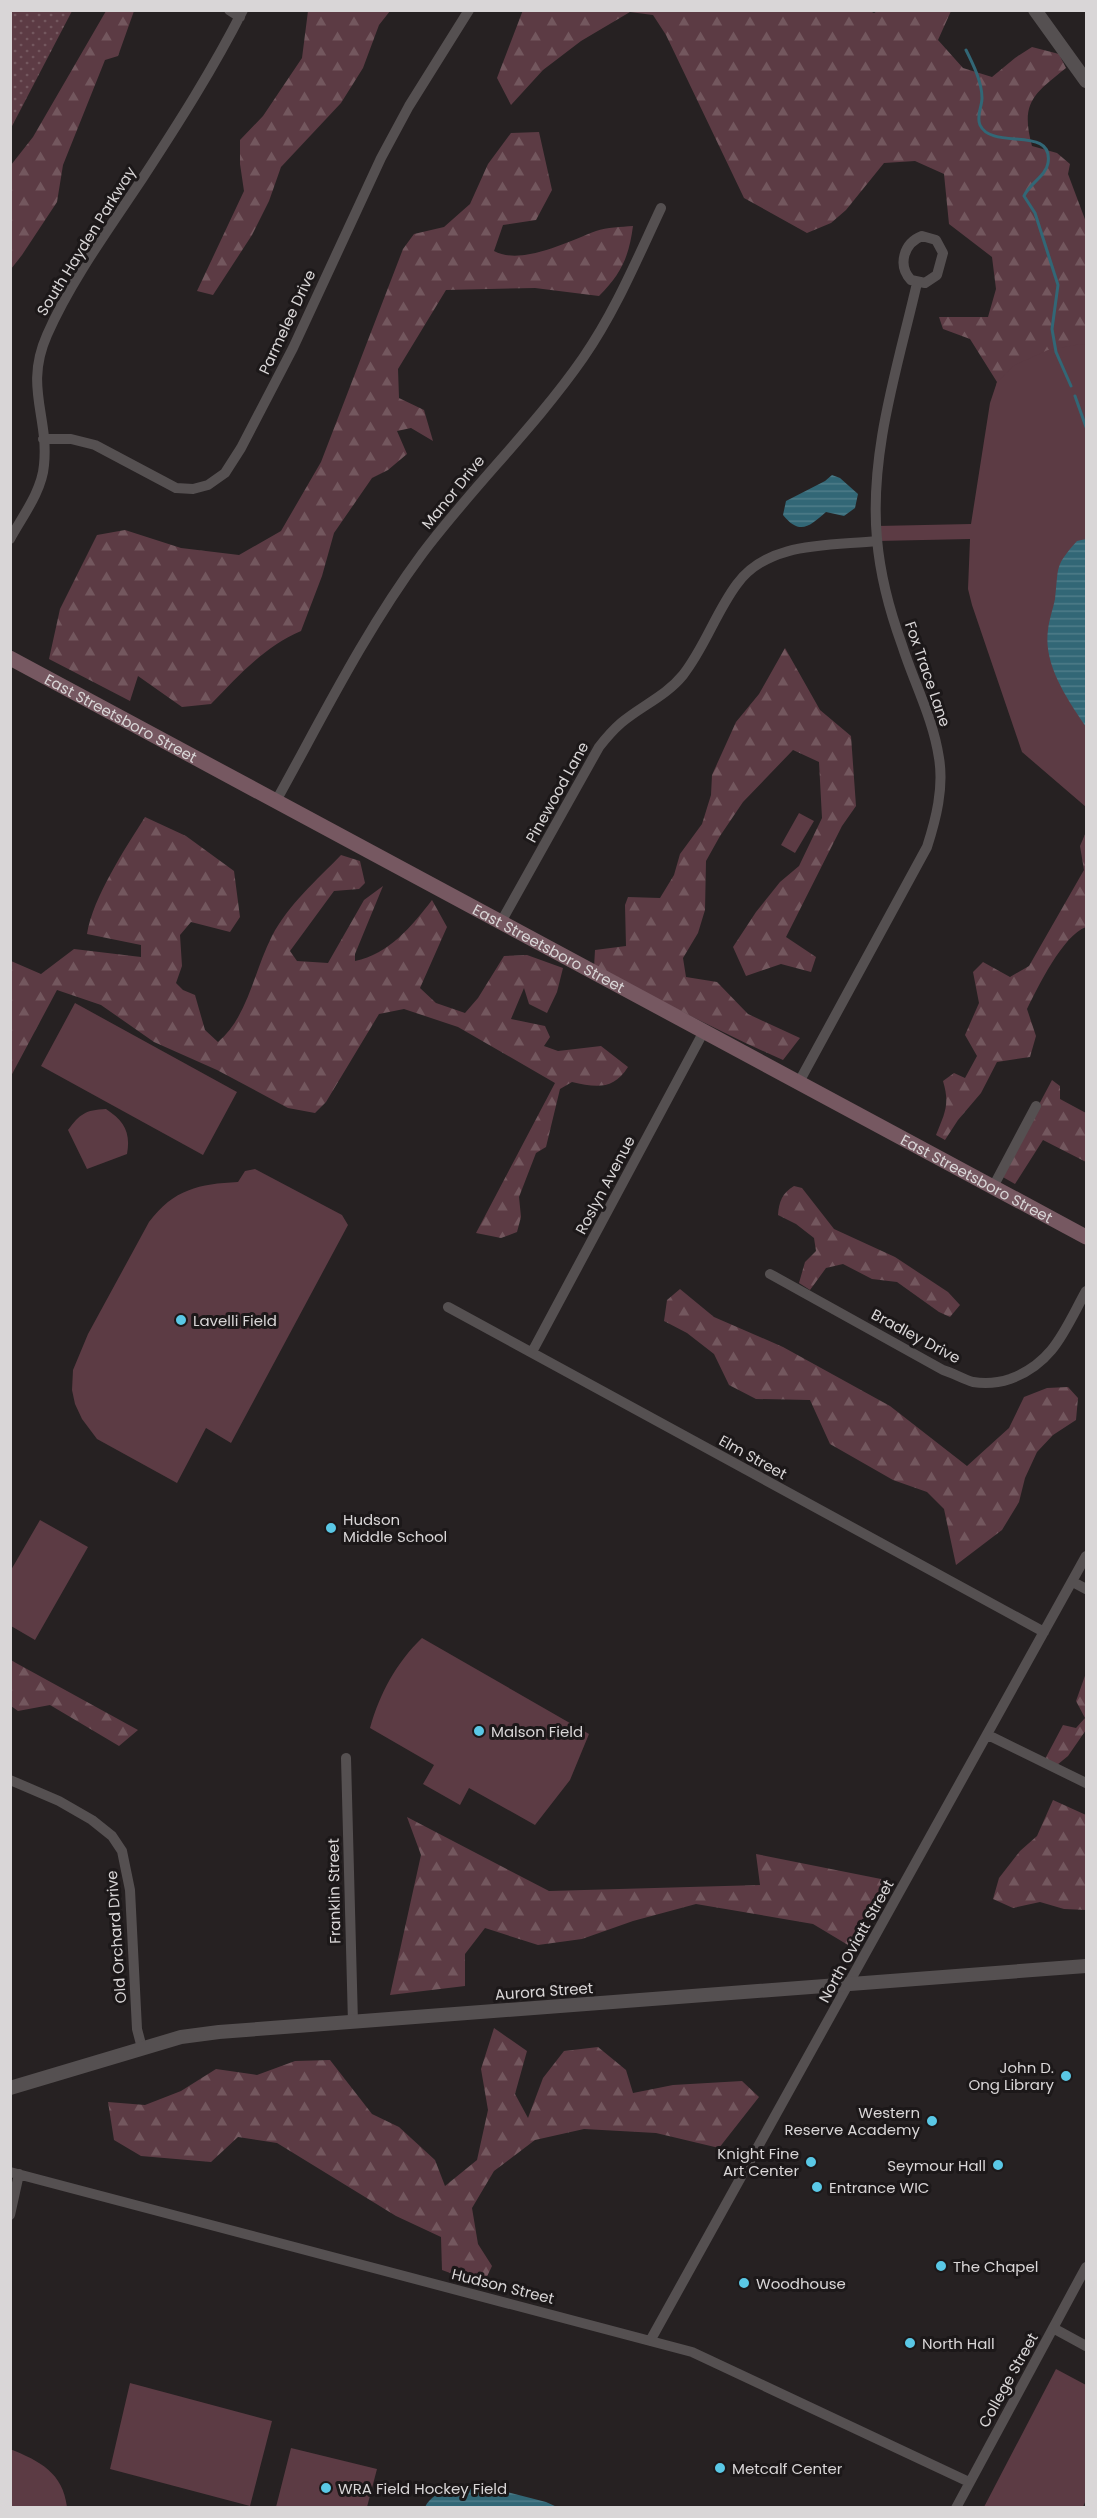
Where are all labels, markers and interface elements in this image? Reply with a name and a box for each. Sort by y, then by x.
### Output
street label: South Hayden Parkway [31,162,141,320]
street label: Parmelee Drive [254,266,320,378]
street label: Manor Drive [417,451,489,533]
street label: Fox Trace Lane [900,619,956,729]
street label: East Streetsboro Street [41,668,201,767]
street label: Pinewood Lane [521,738,593,846]
street label: East Streetsboro Street [469,898,629,998]
street label: East Streetsboro Street [897,1129,1057,1228]
street label: Roslyn Avenue [570,1132,640,1238]
street label: Bradley Drive [868,1304,964,1368]
place label: Lavelli Field [193,1310,277,1331]
marker: Lavelli Field [174,1313,188,1327]
street label: Elm Street [715,1430,791,1484]
place label: Hudson Middle School [343,1509,447,1547]
marker: Hudson Middle School [324,1521,338,1535]
place label: Malson Field [491,1721,583,1742]
marker: Malson Field [472,1724,486,1738]
street label: Franklin Street [323,1838,345,1944]
street label: Old Orchard Drive [101,1870,131,2004]
street label: North Oviatt Street [813,1876,899,2006]
street label: Aurora Street [494,1977,594,2005]
place label: John D. Ong Library [968,2057,1055,2095]
marker: John D. Ong Library [1059,2069,1073,2083]
place label: Western Reserve Academy [784,2102,921,2140]
marker: Western Reserve Academy [925,2114,939,2128]
place label: Knight Fine Art Center [717,2143,799,2181]
marker: Knight Fine Art Center [804,2155,818,2169]
place label: Seymour Hall [887,2155,986,2176]
marker: Seymour Hall [991,2158,1005,2172]
place label: Entrance WIC [829,2177,929,2198]
marker: Entrance WIC [810,2180,824,2194]
place label: The Chapel [953,2256,1038,2277]
marker: The Chapel [934,2259,948,2273]
street label: Hudson Street [449,2263,557,2309]
place label: Woodhouse [756,2273,846,2294]
marker: Woodhouse [737,2276,751,2290]
street label: College Street [973,2329,1043,2431]
place label: North Hall [922,2333,995,2354]
marker: North Hall [903,2336,917,2350]
place label: Metcalf Center [732,2458,843,2479]
marker: Metcalf Center [713,2461,727,2475]
place label: WRA Field Hockey Field [338,2478,507,2499]
marker: WRA Field Hockey Field [319,2481,333,2495]

